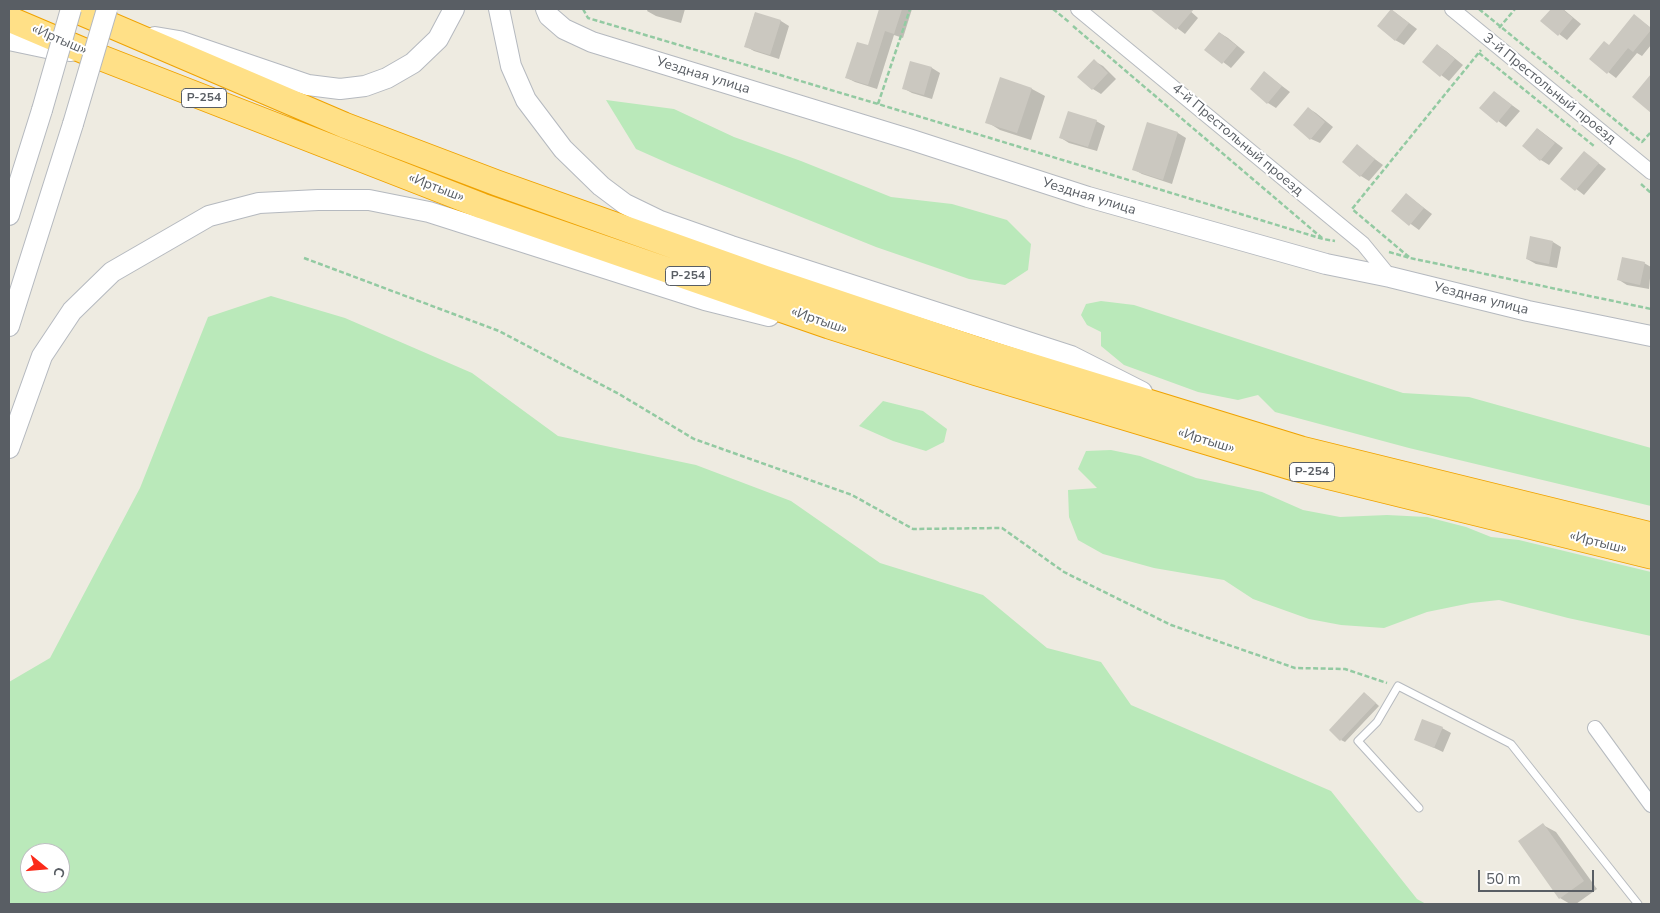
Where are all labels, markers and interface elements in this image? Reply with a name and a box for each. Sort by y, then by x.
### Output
street label: «Иртыш» [29,21,89,59]
street label: 3-й Престольный проезд [1479,30,1619,148]
street label: Уездная улица [654,54,752,98]
street label: 4-й Престольный проезд [1168,80,1306,200]
road number: Р-254 [182,89,226,108]
street label: «Иртыш» [406,170,466,206]
street label: Уездная улица [1040,175,1138,219]
road number: Р-254 [666,266,710,286]
street label: Уездная улица [1432,279,1530,319]
street label: «Иртыш» [789,304,849,338]
street label: «Иртыш» [1176,424,1236,458]
road number: Р-254 [1290,462,1334,482]
street label: «Иртыш» [1568,528,1628,558]
north arrow [20,843,70,893]
scale bar [1480,860,1596,892]
text: С [48,865,69,880]
text: 50 m [1486,869,1521,889]

